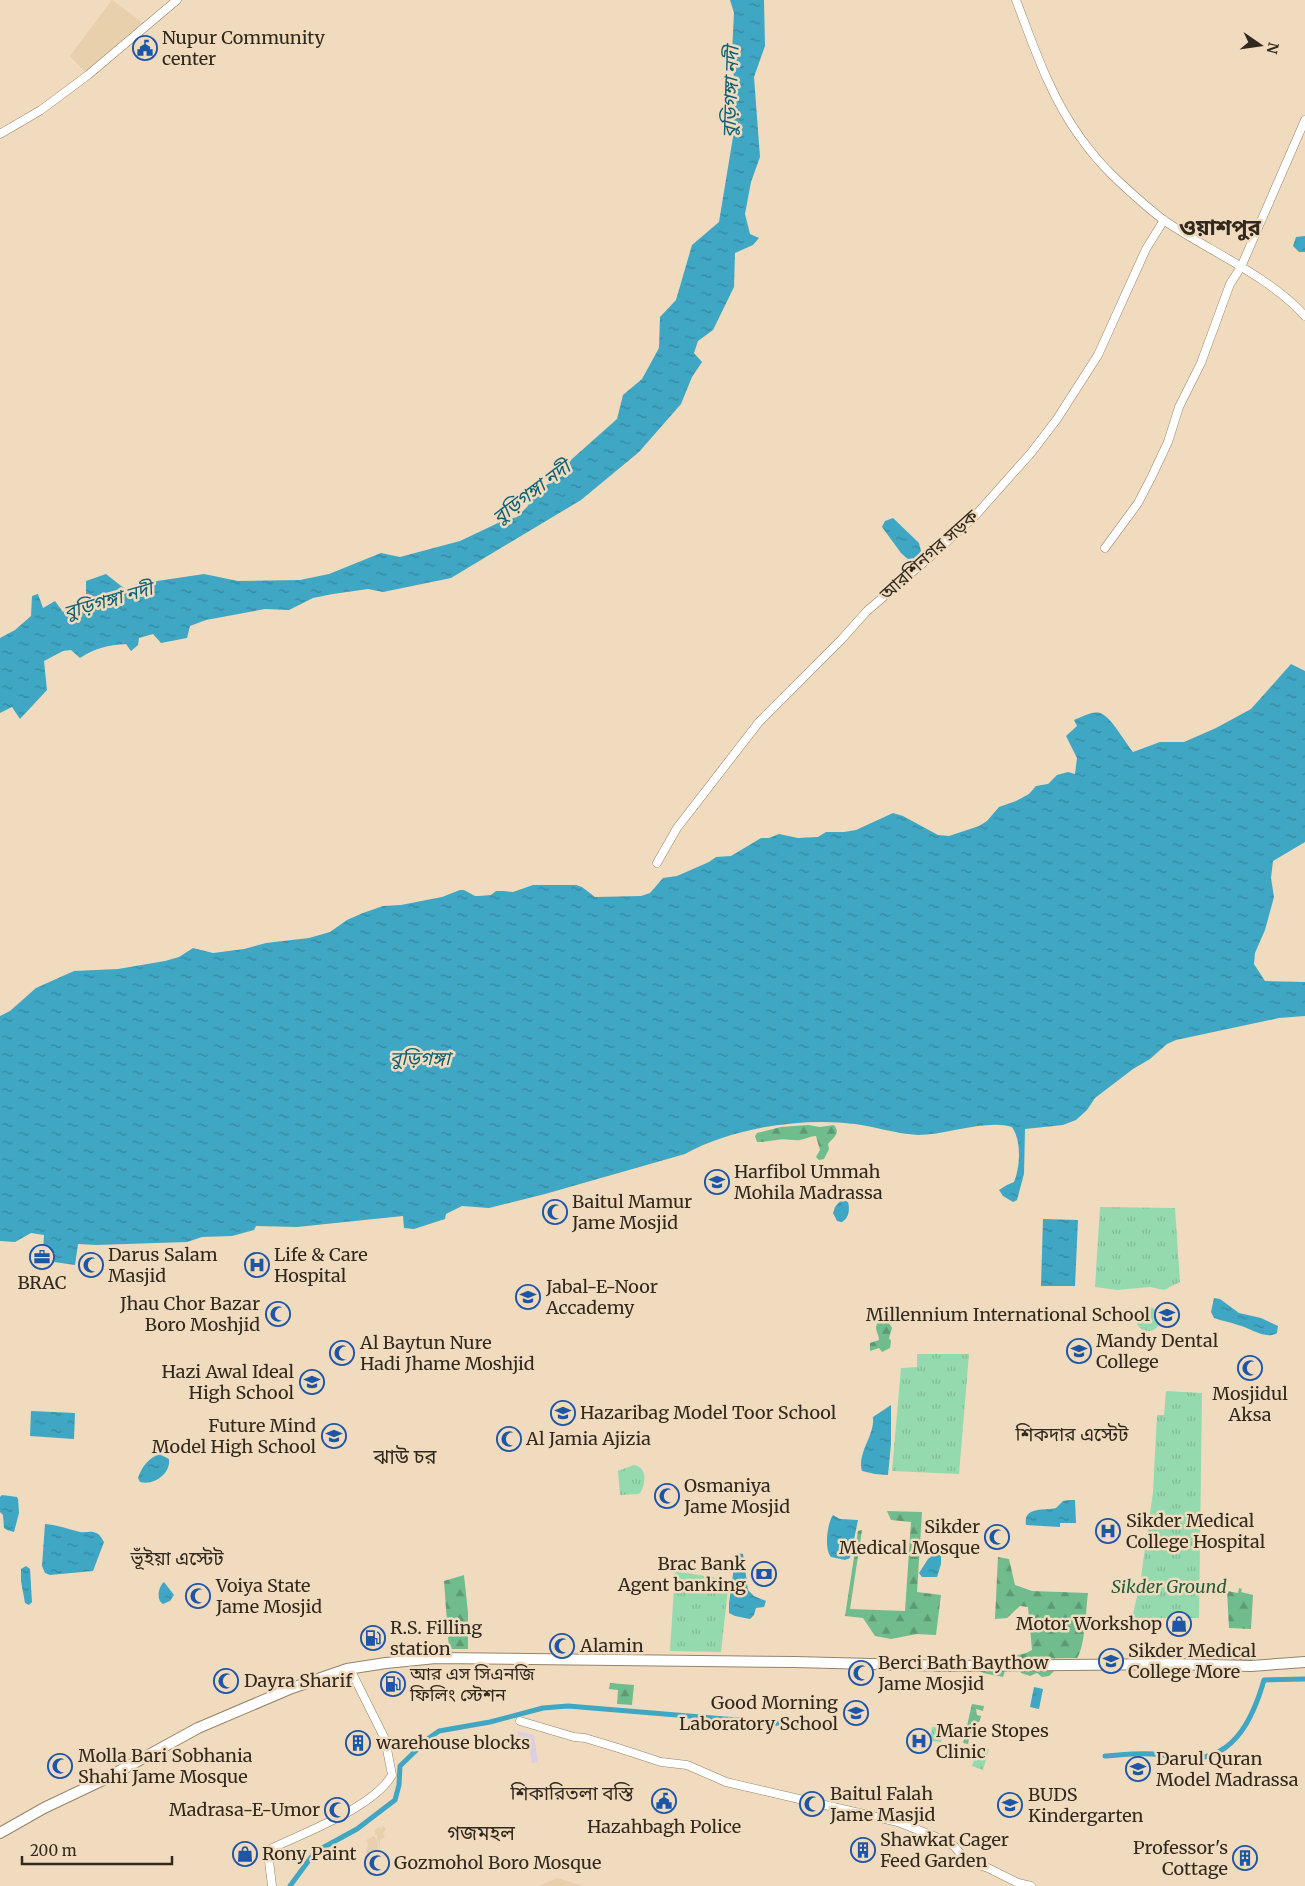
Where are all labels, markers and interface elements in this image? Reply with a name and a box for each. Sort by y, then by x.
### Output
north arrow [1235,20,1285,70]
place label: Nupur Community center [162,26,325,70]
public building icon: Nupur Community center [132,35,158,61]
text: N [1263,41,1283,55]
water label: বুড়িগঙ্গা নদী [716,42,744,138]
district label: ওয়াশপুর [1179,213,1262,241]
water label: বুড়িগঙ্গা নদী [487,453,578,529]
street label: আরশিনগর সড়ক [874,504,983,606]
water label: বুড়িগঙ্গা নদী [61,575,159,624]
water label: বুড়িগঙ্গা [390,1046,454,1070]
place label: Harfibol Ummah Mohila Madrassa [734,1160,883,1204]
school or university icon: Harfibol Ummah Mohila Madrassa [704,1169,730,1195]
place label: Baitul Mamur Jame Mosjid [571,1190,692,1234]
mosque icon: Baitul Mamur Jame Mosjid [542,1199,568,1225]
place label: Darus Salam Masjid [108,1243,218,1287]
place label: Life & Care Hospital [274,1243,368,1287]
office icon: BRAC [29,1244,55,1270]
mosque icon: Darus Salam Masjid [78,1252,104,1278]
hospital icon: Life & Care Hospital [244,1252,270,1278]
place label: BRAC [17,1271,67,1294]
place label: Jabal-E-Noor Accademy [545,1275,658,1319]
school or university icon: Jabal-E-Noor Accademy [515,1284,541,1310]
place label: Jhau Chor Bazar Boro Moshjid [119,1292,260,1336]
mosque icon: Jhau Chor Bazar Boro Moshjid [265,1301,291,1327]
school or university icon: Millennium International School [1154,1302,1180,1328]
place label: Millennium International School [866,1303,1150,1326]
place label: Mandy Dental College [1096,1329,1219,1373]
place label: Al Baytun Nure Hadi Jhame Moshjid [359,1331,535,1375]
school or university icon: Mandy Dental College [1066,1338,1092,1364]
mosque icon: Al Baytun Nure Hadi Jhame Moshjid [329,1340,355,1366]
mosque icon: Mosjidul Aksa [1237,1355,1263,1381]
place label: Hazi Awal Ideal High School [162,1360,294,1404]
school or university icon: Hazi Awal Ideal High School [299,1369,325,1395]
place label: Mosjidul Aksa [1212,1382,1288,1426]
school or university icon: Hazaribag Model Toor School [550,1400,576,1426]
place label: Hazaribag Model Toor School [580,1401,837,1424]
place label: Future Mind Model High School [152,1414,316,1458]
district label: শিকদার এস্টেট [1014,1422,1129,1446]
school or university icon: Future Mind Model High School [321,1423,347,1449]
mosque icon: Al Jamia Ajizia [496,1426,522,1452]
place label: Al Jamia Ajizia [525,1427,651,1450]
district label: ঝাউ চর [373,1444,438,1469]
place label: Osmaniya Jame Mosjid [683,1474,790,1518]
mosque icon: Osmaniya Jame Mosjid [654,1483,680,1509]
place label: Sikder Medical College Hospital [1126,1509,1266,1553]
place label: Sikder Medical Mosque [839,1515,980,1559]
hospital icon: Sikder Medical College Hospital [1095,1518,1121,1544]
mosque icon: Sikder Medical Mosque [984,1524,1010,1550]
district label: ভূঁইয়া এস্টেট [129,1546,224,1570]
place label: Brac Bank Agent banking [617,1552,747,1596]
bank icon: Brac Bank Agent banking [751,1561,777,1587]
place label: Voiya State Jame Mosjid [215,1574,322,1618]
park label: Sikder Ground [1111,1575,1227,1598]
mosque icon: Voiya State Jame Mosjid [185,1583,211,1609]
shop icon: Motor Workshop [1166,1611,1192,1637]
place label: Motor Workshop [1016,1612,1162,1635]
place label: R.S. Filling station [390,1616,482,1660]
fuel station icon: R.S. Filling station [360,1625,386,1651]
mosque icon: Alamin [549,1633,575,1659]
place label: Alamin [579,1634,644,1657]
place label: Sikder Medical College More [1128,1639,1257,1683]
school or university icon: Sikder Medical College More [1098,1648,1124,1674]
place label: Berci Bath Baythow Jame Mosjid [877,1651,1049,1695]
mosque icon: Berci Bath Baythow Jame Mosjid [848,1660,874,1686]
place label: আর এস সিএনজি ফিলিং স্টেশন [409,1662,535,1706]
mosque icon: Dayra Sharif [213,1668,239,1694]
place label: Dayra Sharif [244,1669,353,1692]
fuel station icon: আর এস সিএনজি ফিলিং স্টেশন [380,1671,406,1697]
place label: Good Morning Laboratory School [679,1691,838,1735]
school or university icon: Good Morning Laboratory School [843,1700,869,1726]
place label: Marie Stopes Clinic [936,1719,1049,1763]
hospital icon: Marie Stopes Clinic [906,1728,932,1754]
building icon: warehouse blocks [345,1730,371,1756]
place label: warehouse blocks [375,1731,530,1754]
place label: Molla Bari Sobhania Shahi Jame Mosque [78,1744,253,1788]
place label: Darul Quran Model Madrassa [1156,1747,1299,1791]
mosque icon: Molla Bari Sobhania Shahi Jame Mosque [47,1753,73,1779]
school or university icon: Darul Quran Model Madrassa [1125,1756,1151,1782]
district label: শিকারিতলা বস্তি [510,1781,635,1805]
place label: Baitul Falah Jame Masjid [829,1782,936,1826]
place label: BUDS Kindergarten [1028,1783,1144,1827]
public building icon: Hazahbagh Police [651,1788,677,1814]
mosque icon: Baitul Falah Jame Masjid [799,1791,825,1817]
school or university icon: BUDS Kindergarten [997,1792,1023,1818]
mosque icon: Madrasa-E-Umor [324,1797,350,1823]
place label: Madrasa-E-Umor [169,1798,320,1821]
place label: Hazahbagh Police [587,1815,741,1838]
district label: গজমহল [447,1820,515,1845]
place label: Shawkat Cager Feed Garden [880,1828,1009,1872]
scale bar [22,1834,172,1866]
place label: Professor's Cottage [1133,1836,1228,1880]
building icon: Shawkat Cager Feed Garden [850,1837,876,1863]
text: 200 m [30,1841,77,1860]
shop icon: Rony Paint [232,1841,258,1867]
place label: Rony Paint [262,1842,357,1865]
building icon: Professor's Cottage [1232,1845,1258,1871]
mosque icon: Gozmohol Boro Mosque [364,1850,390,1876]
place label: Gozmohol Boro Mosque [394,1851,601,1874]

